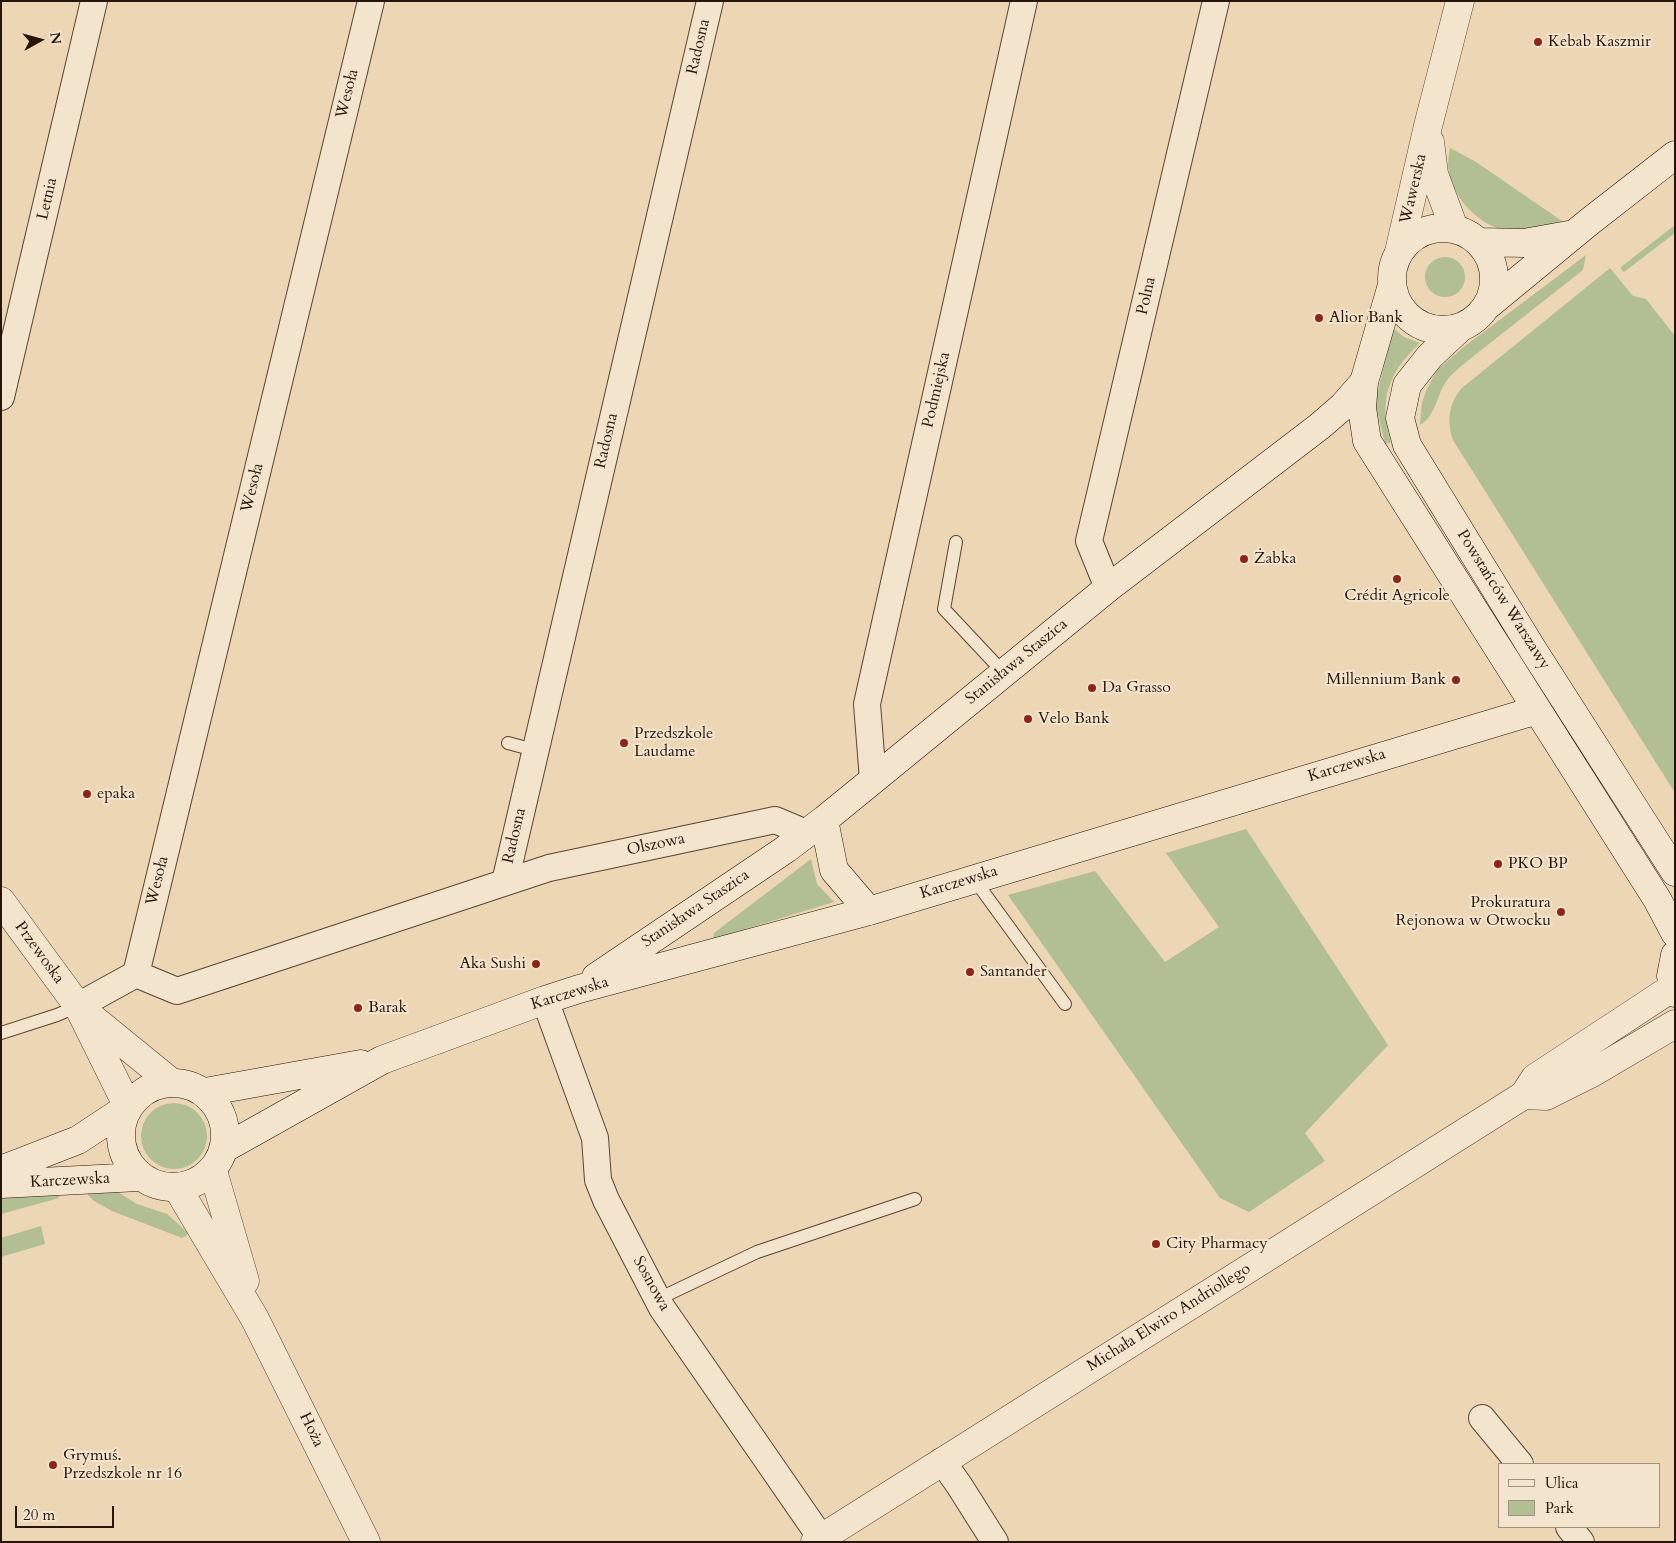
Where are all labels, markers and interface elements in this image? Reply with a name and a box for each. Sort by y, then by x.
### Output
north arrow [15,15,65,65]
street label: Radosna [683,17,715,77]
text: N [45,31,66,45]
place label: Kebab Kaszmir [1548,32,1651,52]
marker: Kebab Kaszmir [1532,36,1544,48]
street label: Wesoła [333,67,363,121]
street label: Wawerska [1397,152,1431,226]
street label: Letnia [34,176,62,222]
street label: Polna [1133,275,1161,317]
place label: Alior Bank [1329,308,1403,328]
marker: Alior Bank [1313,312,1325,324]
street label: Podmiejska [919,350,955,430]
street label: Radosna [591,411,623,471]
street label: Wesoła [238,461,268,515]
street label: Powstańców Warszawy [1452,526,1554,674]
place label: Żabka [1254,549,1296,569]
marker: Żabka [1238,553,1250,565]
marker: Crédit Agricole [1391,573,1403,585]
place label: Crédit Agricole [1344,586,1450,606]
street label: Stanisława Staszica [962,615,1072,709]
place label: Millennium Bank [1326,670,1446,690]
marker: Millennium Bank [1450,674,1462,686]
place label: Da Grasso [1102,678,1171,698]
marker: Da Grasso [1086,682,1098,694]
place label: Velo Bank [1038,709,1109,729]
marker: Velo Bank [1022,713,1034,725]
place label: Przedszkole Laudame [634,724,713,762]
marker: Przedszkole Laudame [618,737,630,749]
street label: Karczewska [1306,745,1388,787]
place label: epaka [97,784,135,804]
marker: epaka [81,788,93,800]
street label: Radosna [499,806,531,866]
street label: Olszowa [625,829,687,861]
street label: Wesoła [143,854,173,908]
place label: PKO BP [1508,854,1568,874]
marker: PKO BP [1492,858,1504,870]
street label: Karczewska [918,862,1000,904]
street label: Stanisława Staszica [639,866,753,952]
place label: Prokuratura Rejonowa w Otwocku [1396,893,1551,931]
marker: Prokuratura Rejonowa w Otwocku [1555,906,1567,918]
street label: Przewoska [10,918,68,988]
place label: Aka Sushi [459,954,526,974]
marker: Aka Sushi [530,958,542,970]
place label: Santander [980,962,1047,982]
marker: Santander [964,966,976,978]
street label: Karczewska [529,973,611,1015]
place label: Barak [368,998,407,1018]
marker: Barak [352,1002,364,1014]
street label: Karczewska [30,1169,110,1193]
place label: City Pharmacy [1166,1234,1268,1254]
marker: City Pharmacy [1150,1238,1162,1250]
street label: Sosnowa [628,1253,674,1315]
street label: Michała Elwiro Andriollego [1084,1260,1254,1376]
street label: Hoża [294,1410,328,1450]
place label: Grymuś. Przedszkole nr 16 [63,1446,182,1484]
marker: Grymuś. Przedszkole nr 16 [47,1459,59,1471]
legend [1498,1463,1661,1528]
text: Ulica [1545,1473,1579,1493]
scale bar [18,1496,116,1528]
text: Park [1545,1498,1574,1518]
text: 20 m [23,1505,55,1525]

